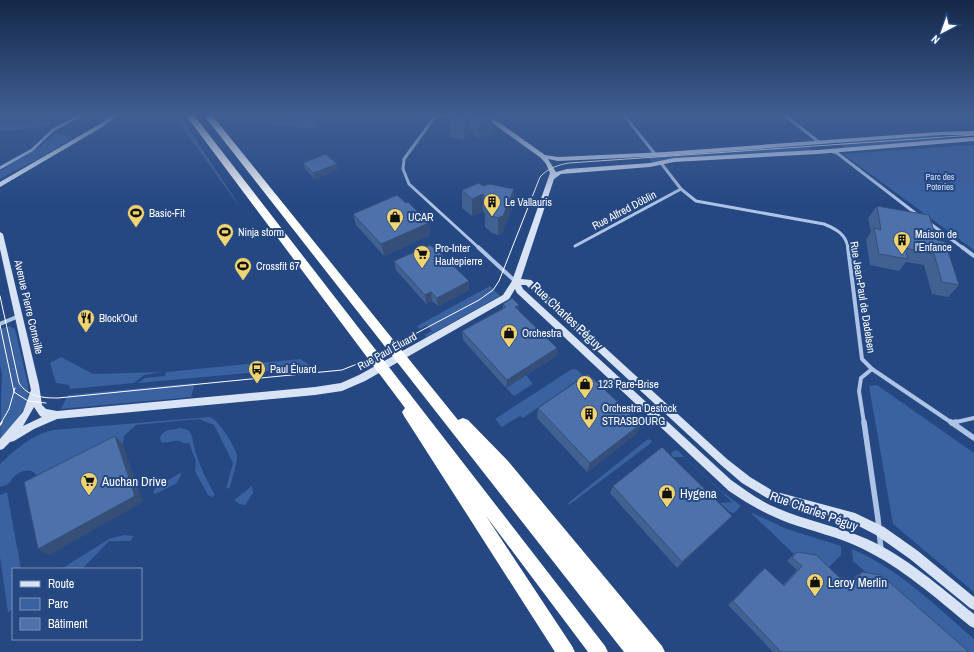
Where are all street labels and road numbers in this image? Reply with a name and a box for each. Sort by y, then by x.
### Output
street label: Rue Alfred Döblin [590,187,658,233]
street label: Rue Jean-Paul de Dadelsen [847,240,879,354]
street label: Avenue Pierre Corneille [11,258,47,355]
street label: Rue Charles Péguy [527,278,607,354]
street label: Rue Paul Éluard [355,329,419,373]
street label: Rue Charles Péguy [768,487,861,535]

